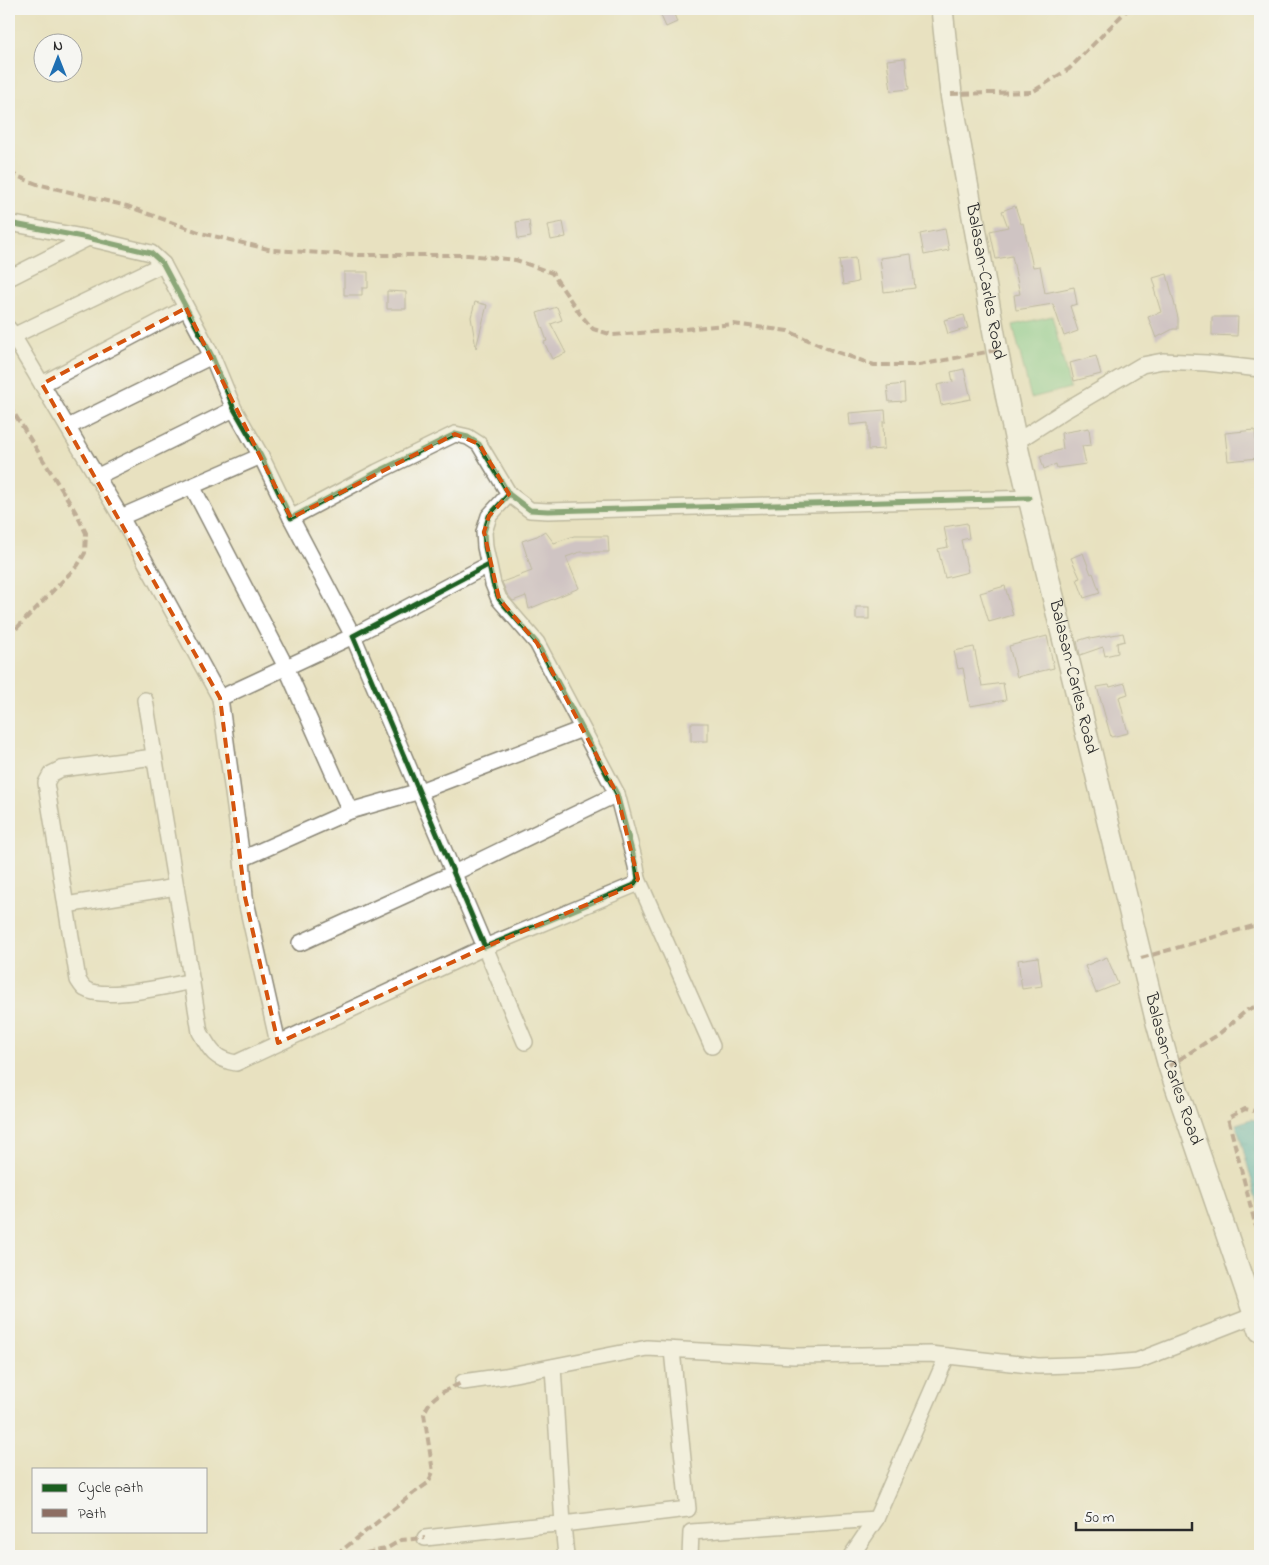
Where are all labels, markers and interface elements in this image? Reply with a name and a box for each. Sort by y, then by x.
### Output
north arrow [32,32,82,82]
text: N [53,36,63,57]
street label: Balasan-Carles Road [958,200,1012,362]
street label: Balasan-Carles Road [1041,596,1104,757]
street label: Balasan-Carles Road [1137,989,1208,1149]
legend [32,1468,208,1532]
text: Cycle path [78,1477,143,1500]
scale bar [1076,1500,1193,1532]
text: Path [78,1503,106,1525]
text: 50 m [1084,1507,1115,1529]

